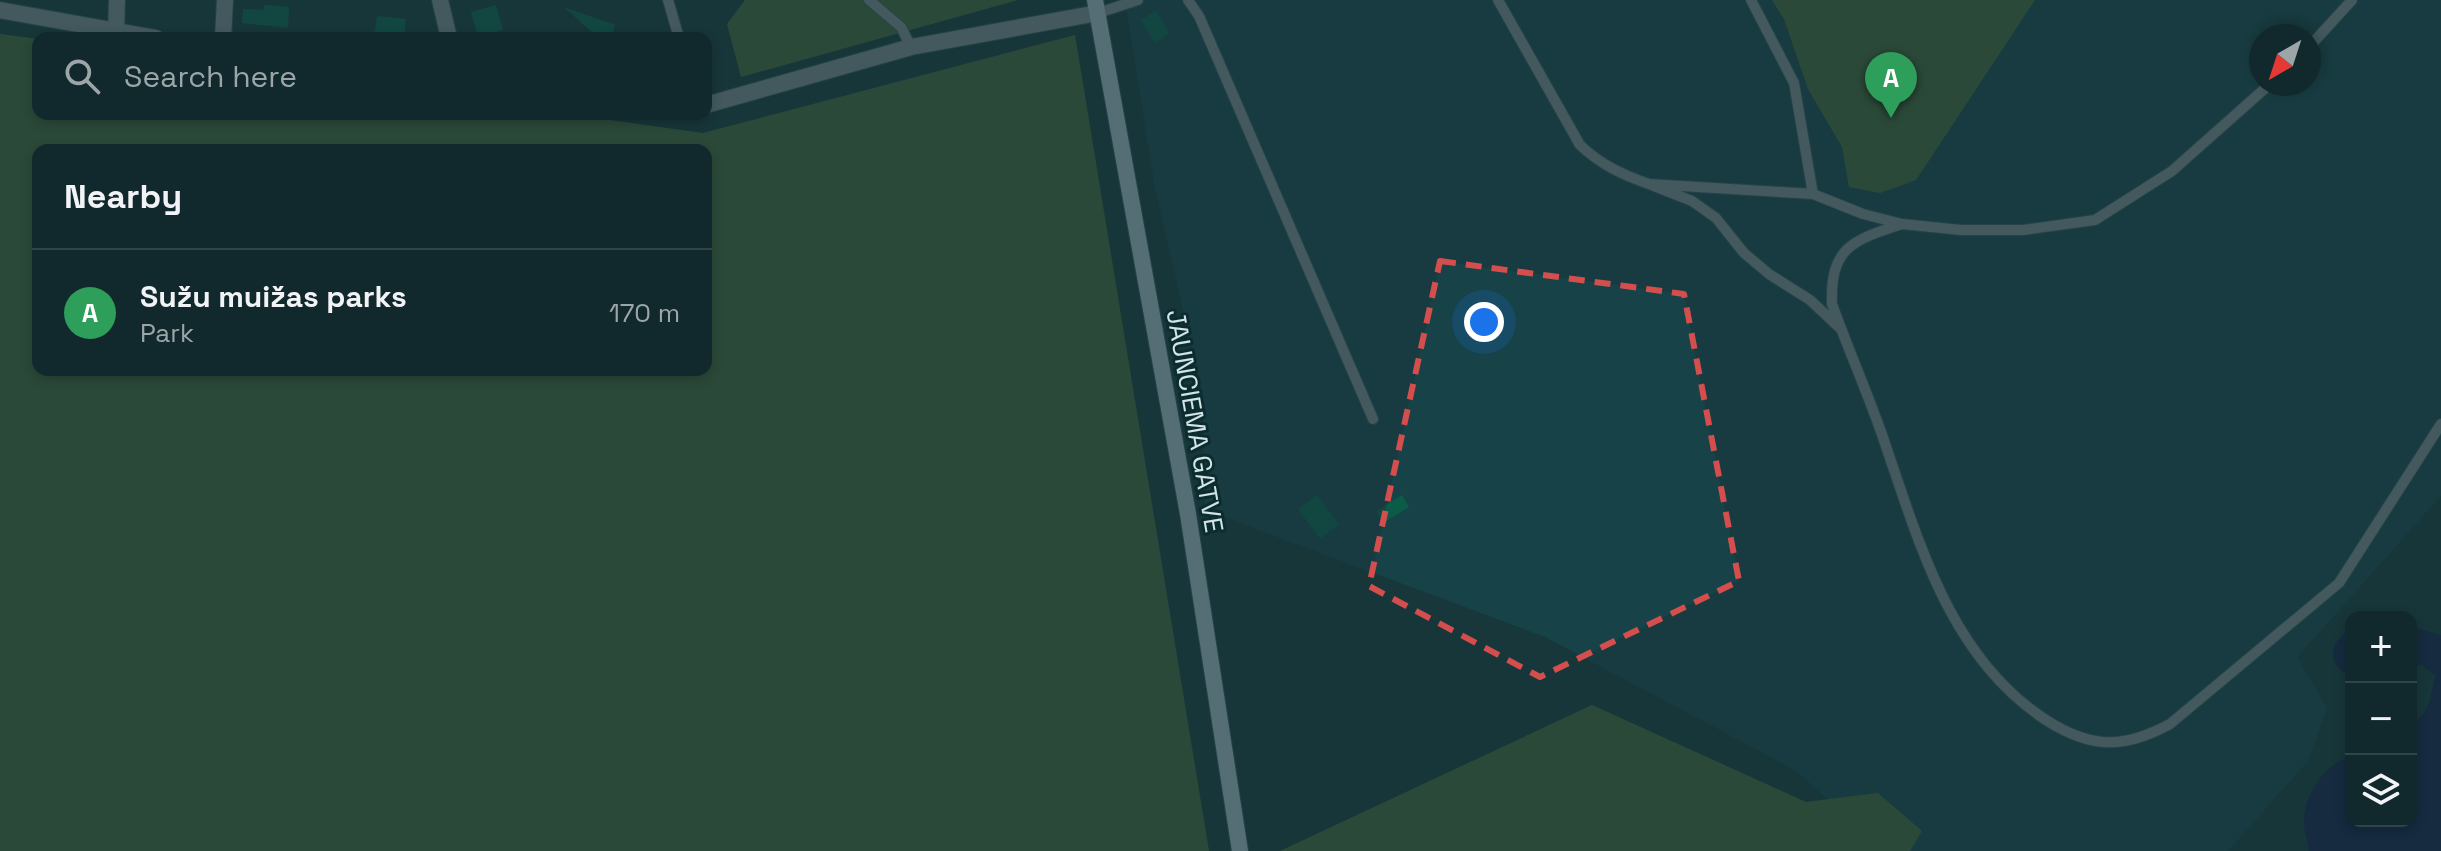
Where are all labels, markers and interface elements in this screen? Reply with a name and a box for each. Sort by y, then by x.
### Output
north arrow [2249,24,2321,96]
search box [32,32,712,120]
pin: A [1865,52,1917,118]
icon: search [60,54,104,98]
text: Search here [124,57,297,96]
text: Nearby [64,175,182,218]
text: Sužu muižas parks [140,277,407,316]
text: A [82,296,98,330]
text: 170 m [609,296,680,330]
your location [1464,302,1504,342]
street label: JAUNCIEMA GATVE [1159,307,1231,535]
text: Park [140,316,194,350]
map controls [2345,611,2417,827]
button: + [2345,611,2417,683]
button: − [2345,683,2417,755]
button: layers [2345,755,2417,827]

